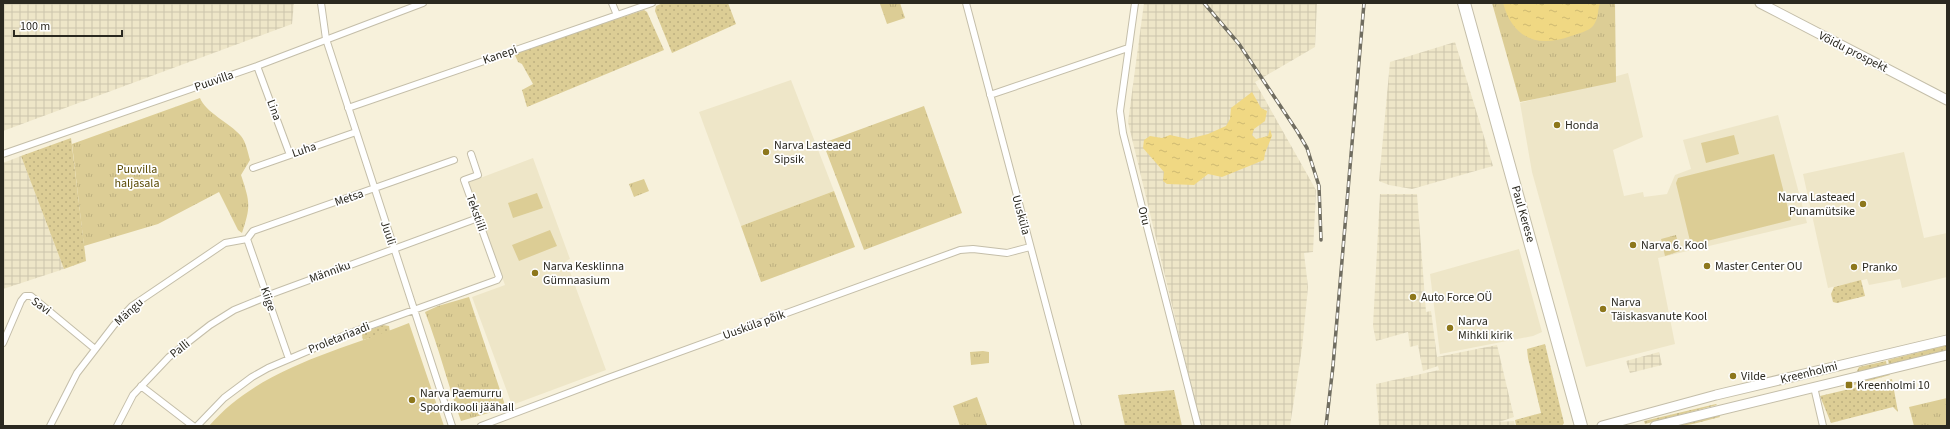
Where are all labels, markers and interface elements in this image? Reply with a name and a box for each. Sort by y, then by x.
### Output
scale bar [14,12,122,38]
text: 100 m [20,18,50,35]
street label: Võidu prospekt [1815,27,1891,77]
street label: Kanepi [481,41,519,69]
street label: Puuvilla [192,66,236,96]
street label: Lina [262,97,286,123]
place label: Honda [1565,117,1599,134]
marker: Honda [1552,120,1562,130]
place label: Narva Lasteaed Sipsik [774,137,851,168]
street label: Luha [289,138,319,162]
marker: Narva Lasteaed Sipsik [761,147,771,157]
park label: Puuvilla haljasala [115,161,159,192]
street label: Paul Kerese [1507,184,1539,244]
street label: Metsa [332,185,366,211]
place label: Narva Lasteaed Punamütsike [1778,189,1855,220]
street label: Tekstiili [461,192,491,234]
street label: Uusküla [1008,193,1034,237]
marker: Narva Lasteaed Punamütsike [1858,199,1868,209]
street label: Oru [1133,205,1155,227]
street label: Juuli [376,219,400,247]
place label: Narva 6. Kool [1641,237,1707,254]
marker: Narva 6. Kool [1628,240,1638,250]
street label: Männiku [307,257,353,287]
place label: Narva Kesklinna Gümnaasium [543,258,624,289]
place label: Master Center OU [1715,258,1802,275]
place label: Pranko [1862,259,1898,276]
marker: Master Center OU [1702,261,1712,271]
marker: Pranko [1849,262,1859,272]
marker: Narva Kesklinna Gümnaasium [530,268,540,278]
street label: Kiige [256,285,280,313]
place label: Auto Force OÜ [1421,289,1492,306]
marker: Auto Force OÜ [1408,292,1418,302]
street label: Savi [28,293,55,319]
street label: Mängu [111,294,147,330]
place label: Narva Täiskasvanute Kool [1611,294,1707,325]
marker: Narva Täiskasvanute Kool [1598,304,1608,314]
street label: Uusküla põik [720,306,788,344]
place label: Narva Mihkli kirik [1458,313,1513,344]
street label: Proletariaadi [306,318,372,358]
marker: Narva Mihkli kirik [1445,323,1455,333]
street label: Palli [166,336,194,362]
street label: Kreenholmi [1779,358,1839,388]
place label: Vilde [1741,368,1766,385]
marker: Vilde [1728,371,1738,381]
place label: Kreenholmi 10 [1857,377,1930,394]
marker: Kreenholmi 10 [1844,380,1854,390]
place label: Narva Paemurru Spordikooli jäähall [420,385,514,416]
marker: Narva Paemurru Spordikooli jäähall [407,395,417,405]

